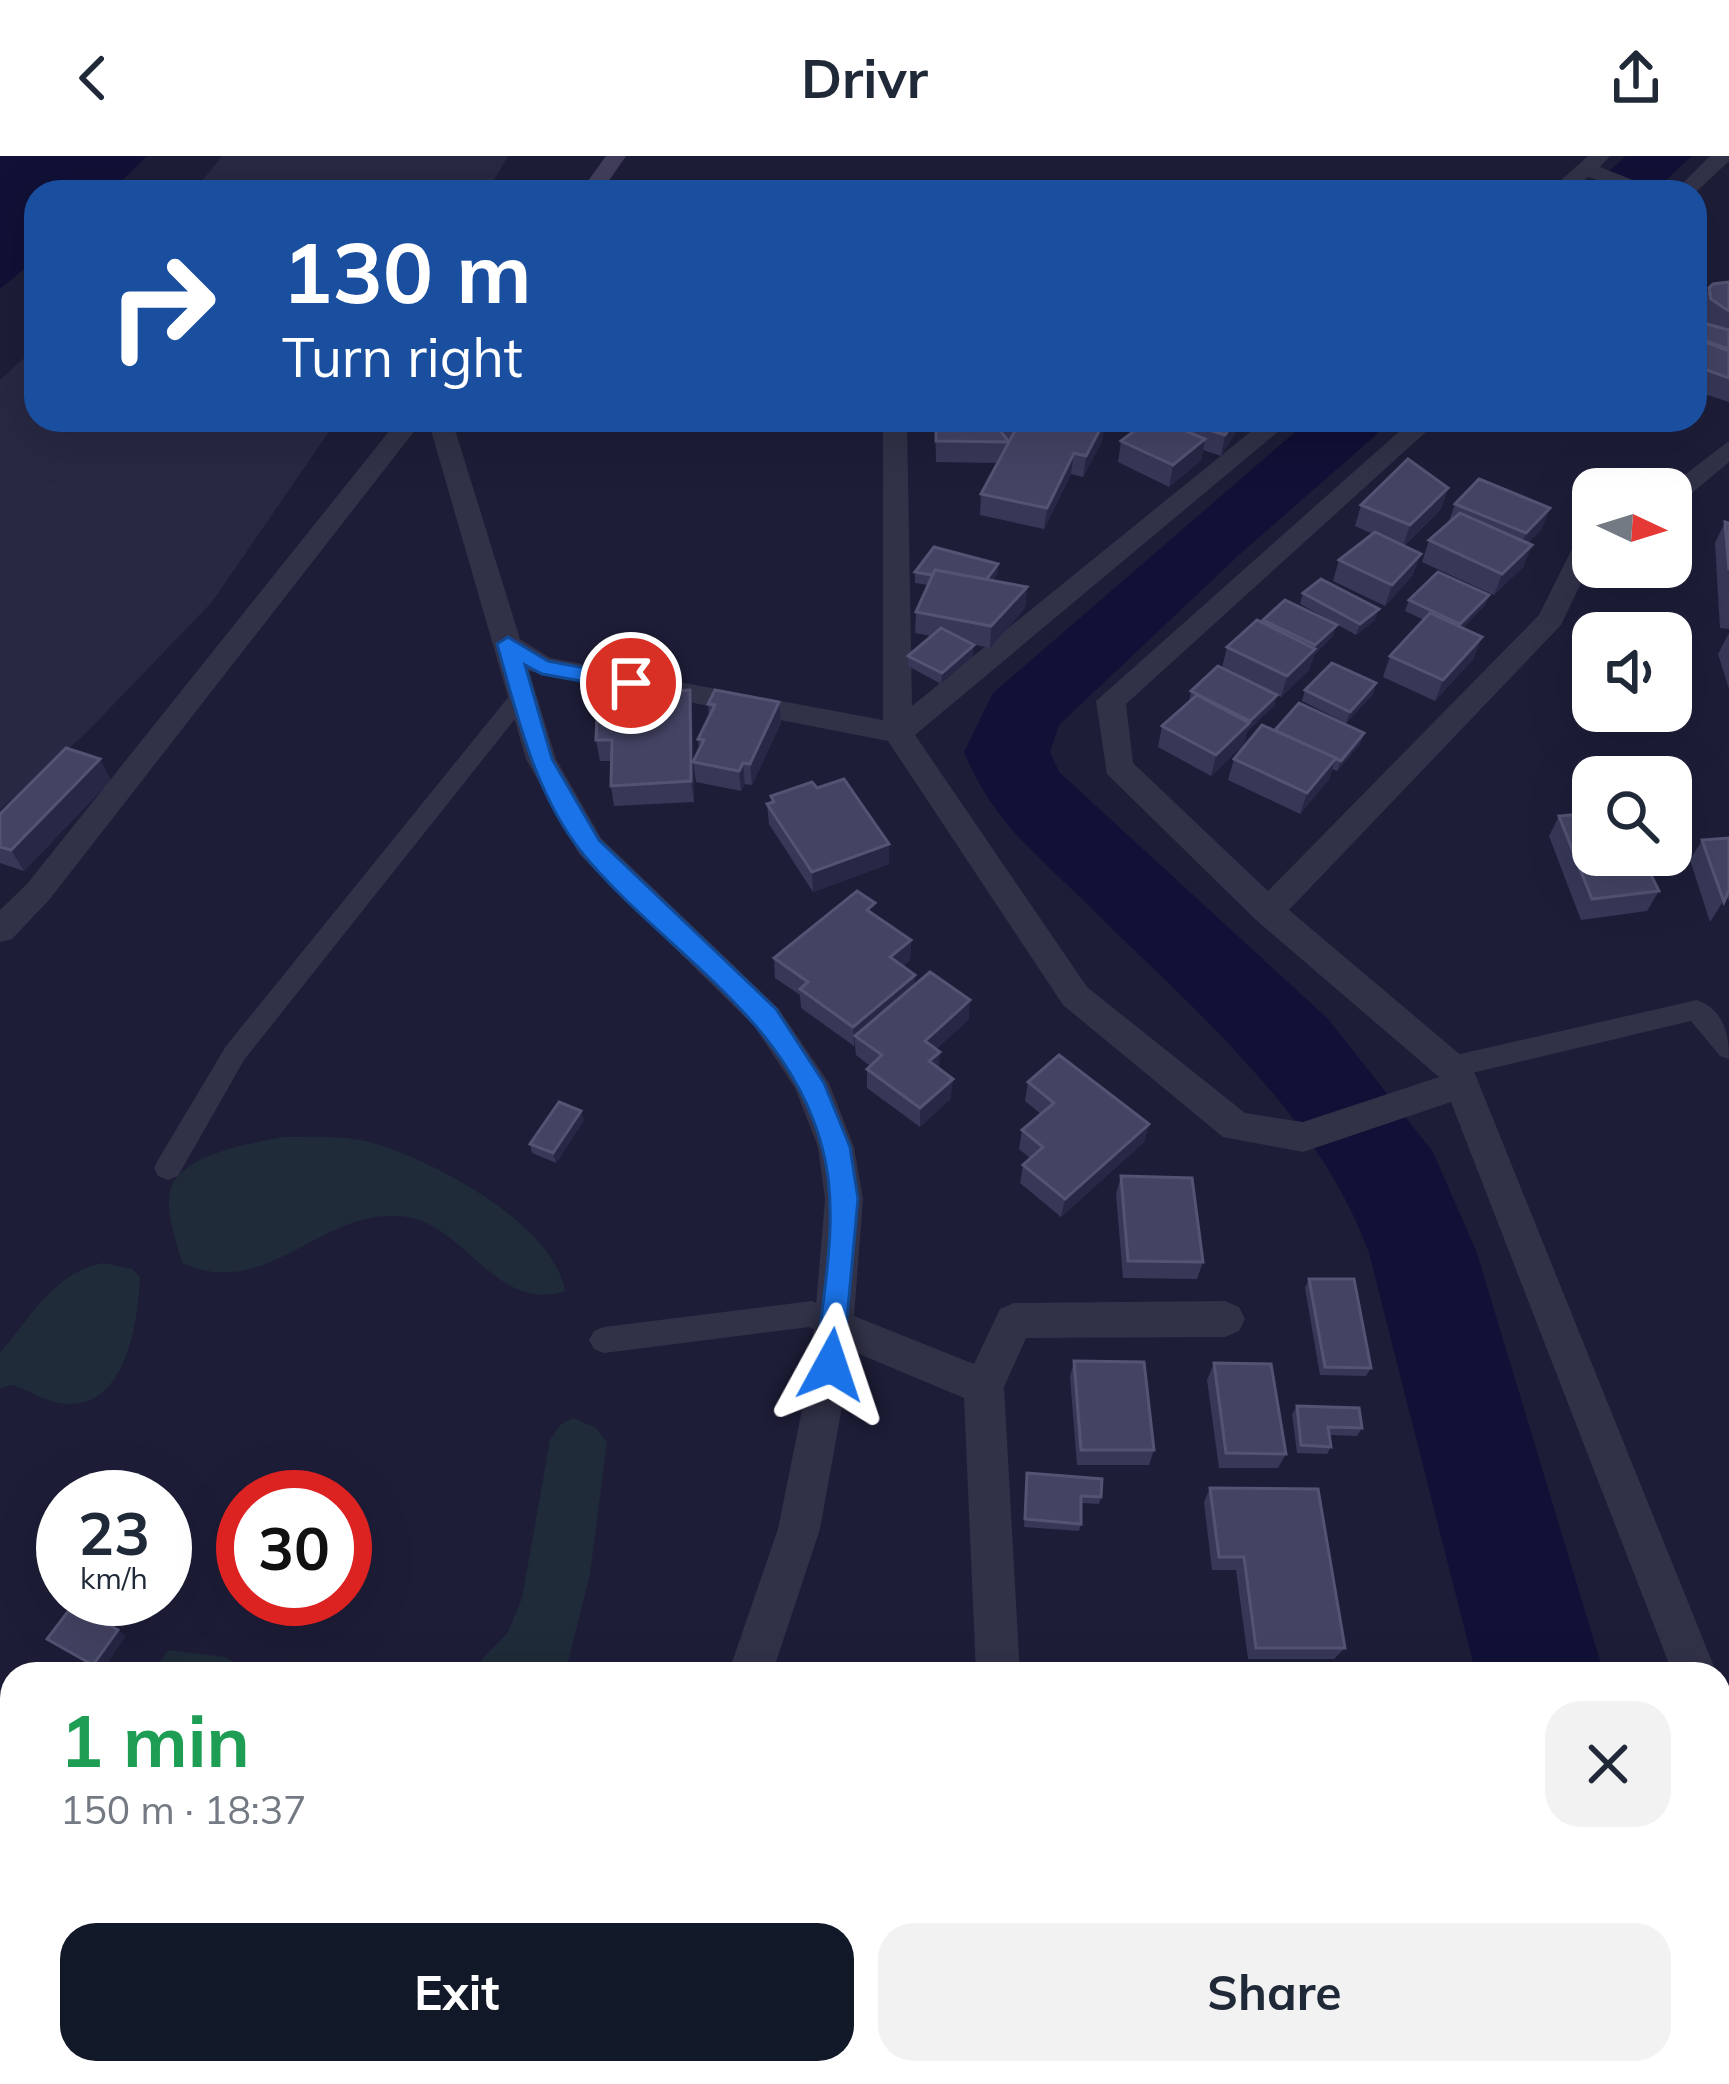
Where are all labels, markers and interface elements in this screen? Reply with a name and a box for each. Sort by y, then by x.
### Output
text: Drivr [801,44,928,112]
icon: back [60,45,126,111]
icon: share [1603,45,1669,111]
text: 130 m [282,219,532,324]
icon: right [84,228,240,384]
text: Turn right [282,323,523,391]
north arrow [1572,468,1692,588]
map controls [1572,468,1692,876]
button: sound [1572,612,1692,732]
pin [580,632,682,734]
icon: arrive [598,650,664,716]
button: search [1572,756,1692,876]
position arrow [768,1302,894,1428]
speed limit sign: 30 [216,1470,372,1626]
text: 23 [78,1495,150,1570]
text: km/h [80,1559,148,1597]
text: 1 min [60,1695,250,1785]
button: close [1545,1701,1671,1827]
text: 150 m · 18:37 [60,1785,306,1834]
button: Exit [60,1923,854,2061]
button: Share [878,1923,1671,2061]

